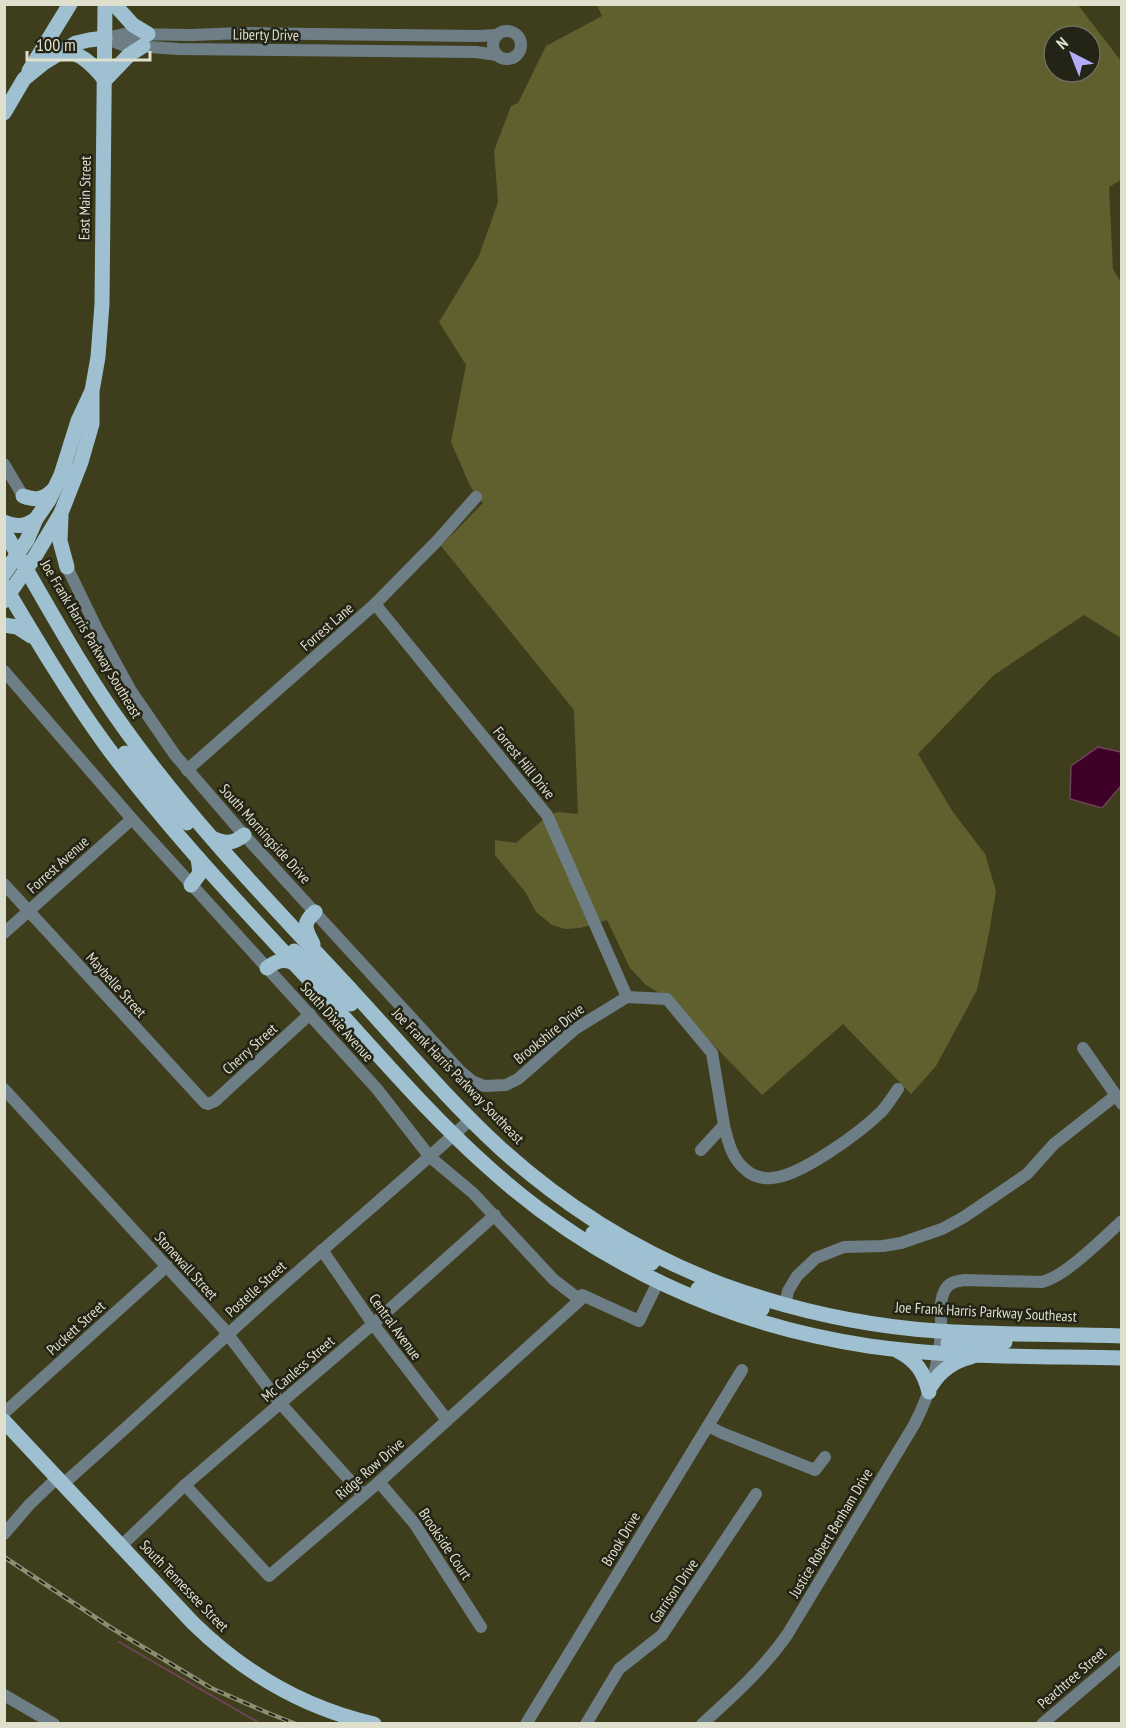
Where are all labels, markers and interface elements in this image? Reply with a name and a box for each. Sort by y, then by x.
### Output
scale bar [27,24,150,62]
street label: Liberty Drive [233,24,299,45]
north arrow [1042,24,1102,84]
text: 100 m [36,33,76,56]
text: N [1052,33,1072,53]
street label: East Main Street [74,156,95,240]
street label: Joe Frank Harris Parkway Southeast [36,555,146,722]
street label: Forrest Lane [296,598,357,655]
street label: Forrest Hill Drive [489,722,560,803]
street label: South Morningside Drive [216,780,315,888]
street label: Forrest Avenue [23,832,93,897]
street label: Maybelle Street [82,948,151,1021]
street label: South Dixie Avenue [297,978,378,1065]
street label: Brookshire Drive [509,999,588,1068]
street label: Joe Frank Harris Parkway Southeast [388,1003,528,1148]
street label: Cherry Street [218,1019,281,1078]
street label: Stonewall Street [151,1227,222,1304]
street label: Postelle Street [221,1256,290,1321]
street label: Central Avenue [365,1290,426,1364]
street label: Puckett Street [42,1296,109,1359]
street label: Joe Frank Harris Parkway Southeast [894,1297,1077,1326]
street label: Mc Canless Street [257,1332,338,1406]
street label: Ridge Row Drive [331,1434,408,1504]
street label: Justice Robert Benham Drive [784,1465,877,1602]
street label: Brookside Court [415,1504,476,1583]
street label: Brook Drive [597,1508,644,1569]
street label: South Tennessee Street [136,1536,233,1636]
street label: Garrison Drive [645,1555,702,1626]
street label: Peachtree Street [1033,1643,1110,1713]

